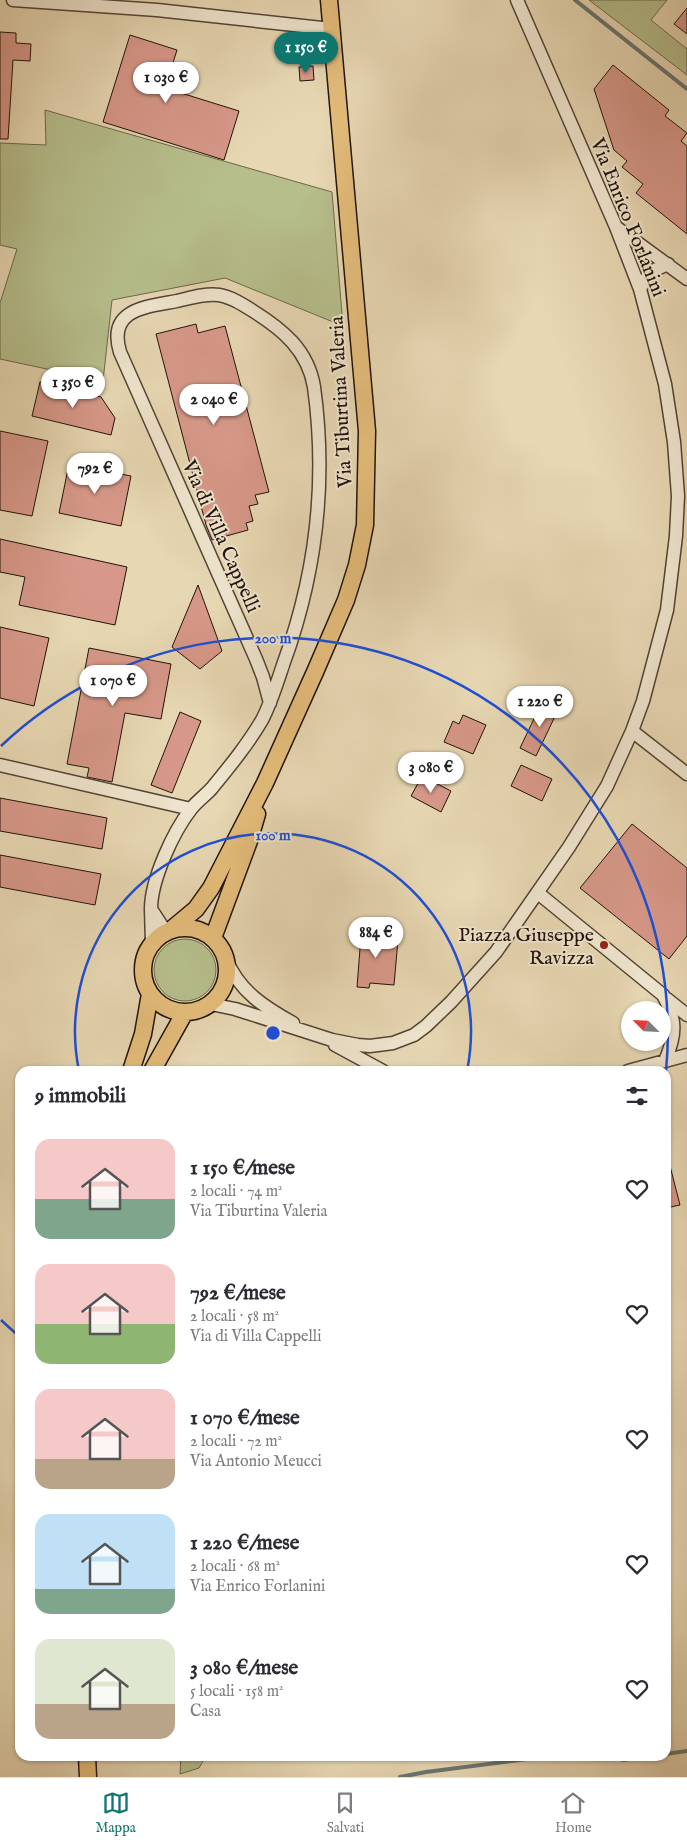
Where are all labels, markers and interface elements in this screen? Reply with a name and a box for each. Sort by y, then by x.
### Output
pin: 1 150 € [260,32,352,74]
text: 1 150 € [285,38,327,58]
pin: 1 030 € [120,62,212,104]
text: 1 030 € [144,68,188,88]
street label: Via Enrico Forlanini [584,134,671,301]
street label: Via Tiburtina Valeria [325,315,359,489]
pin: 1 350 € [27,366,119,409]
text: 1 350 € [52,373,94,393]
pin: 2 040 € [168,384,260,426]
text: 2 040 € [190,390,238,410]
pin: 792 € [60,452,130,495]
street label: Via di Villa Cappelli [175,456,265,617]
text: 792 € [78,459,112,479]
text: 200 m [255,629,292,648]
pin: 1 070 € [67,664,159,707]
text: 1 070 € [90,671,136,691]
pin: 1 220 € [494,686,586,728]
text: 1 220 € [517,692,563,712]
pin: 3 080 € [385,752,477,794]
text: 3 080 € [409,758,453,778]
text: 100 m [255,826,291,845]
pin: 884 € [341,916,411,959]
text: 884 € [359,923,393,943]
place label: Piazza Giuseppe Ravizza [458,923,594,971]
marker: Piazza Giuseppe Ravizza [598,939,610,951]
north arrow [621,1001,671,1051]
map controls [621,1001,671,1051]
centre of rings [264,1024,282,1042]
icon: filters [623,1082,651,1110]
text: 9 immobili [35,1083,126,1110]
text: 1 150 €/mese [190,1155,295,1182]
icon: home [75,1159,135,1219]
icon: heart [623,1175,651,1203]
text: 2 locali · 74 m² [190,1182,282,1202]
text: Via Tiburtina Valeria [190,1202,327,1222]
text: 792 €/mese [190,1280,286,1307]
icon: home [75,1284,135,1344]
icon: heart [623,1300,651,1328]
text: 2 locali · 58 m² [190,1307,279,1327]
text: Via di Villa Cappelli [190,1327,321,1347]
text: 1 070 €/mese [190,1405,300,1432]
icon: home [75,1409,135,1469]
icon: heart [623,1425,651,1453]
text: 2 locali · 72 m² [190,1432,282,1452]
text: Via Antonio Meucci [190,1452,322,1472]
text: 1 220 €/mese [190,1530,299,1557]
icon: home [75,1534,135,1594]
icon: heart [623,1550,651,1578]
text: 2 locali · 68 m² [190,1557,280,1577]
text: Via Enrico Forlanini [190,1577,325,1597]
text: 3 080 €/mese [190,1655,298,1682]
icon: home [75,1659,135,1719]
icon: heart [623,1675,651,1703]
text: 5 locali · 158 m² [190,1682,284,1702]
text: Casa [190,1702,221,1722]
tab: Mappa [95,1789,136,1837]
tab: Salvati [327,1789,364,1837]
tab: Home [555,1789,592,1837]

